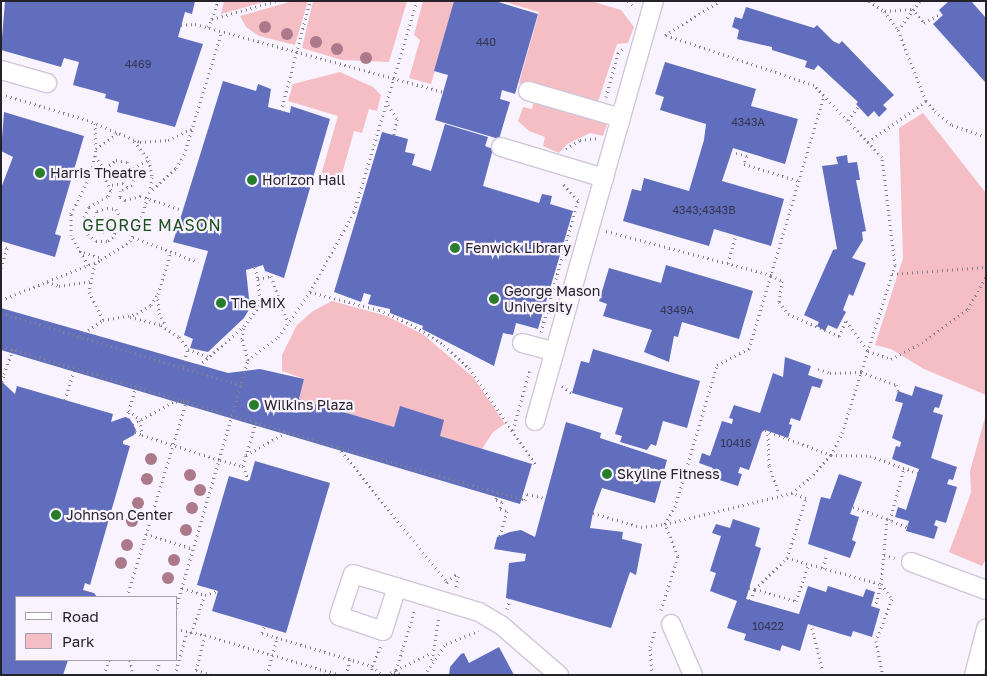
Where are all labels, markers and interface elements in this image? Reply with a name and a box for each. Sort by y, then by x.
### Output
house number: 440 [476,35,496,49]
house number: 4469 [125,57,151,71]
house number: 4343A [731,115,765,129]
place label: Harris Theatre [50,165,146,181]
marker: Harris Theatre [34,167,46,179]
place label: Horizon Hall [262,172,345,188]
marker: Horizon Hall [246,174,258,186]
house number: 4343;4343B [672,203,736,217]
district label: GEORGE MASON [81,215,223,235]
place label: Fenwick Library [465,240,571,256]
marker: Fenwick Library [449,242,461,254]
place label: George Mason University [504,283,600,316]
marker: George Mason University [488,293,500,305]
place label: The MIX [231,295,286,311]
marker: The MIX [215,297,227,309]
house number: 4349A [660,303,694,317]
place label: Wilkins Plaza [264,397,353,413]
marker: Wilkins Plaza [248,399,260,411]
house number: 10416 [721,436,751,450]
place label: Skyline Fitness [617,466,720,482]
marker: Skyline Fitness [601,468,613,480]
place label: Johnson Center [66,507,173,523]
marker: Johnson Center [50,509,62,521]
legend [15,596,178,661]
text: Road [62,607,99,625]
house number: 10422 [752,619,784,633]
text: Park [62,632,94,650]

